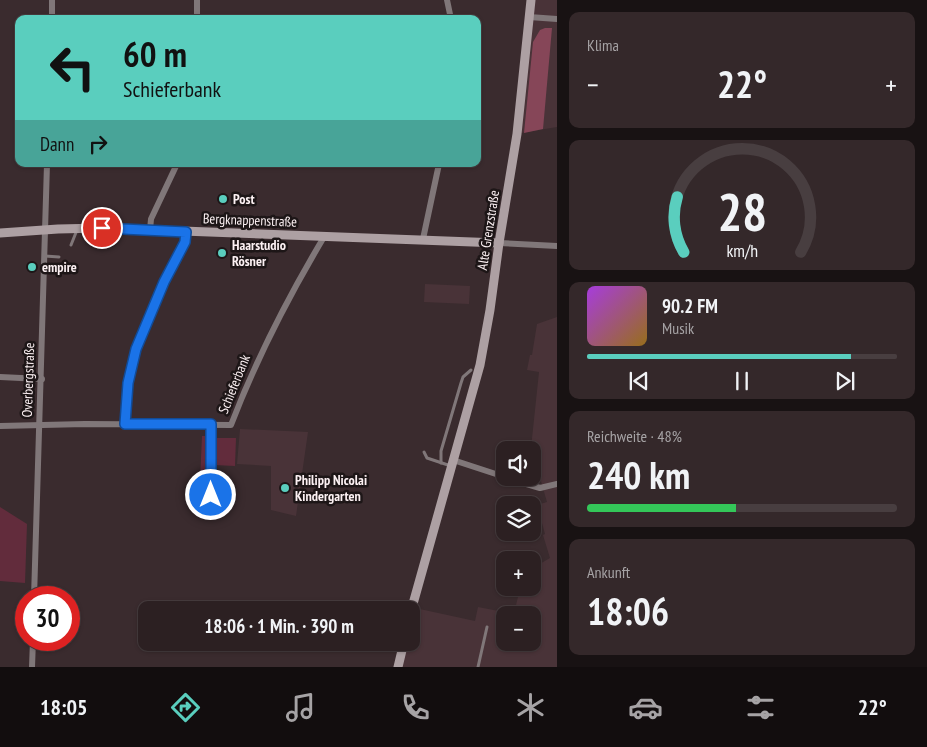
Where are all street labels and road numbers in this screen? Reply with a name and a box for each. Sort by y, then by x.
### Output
street label: Alte Grenzstraße [473,189,503,271]
street label: Bergknappenstraße [203,209,298,231]
street label: Overbergstraße [18,342,38,418]
street label: Schieferbank [214,351,254,416]

